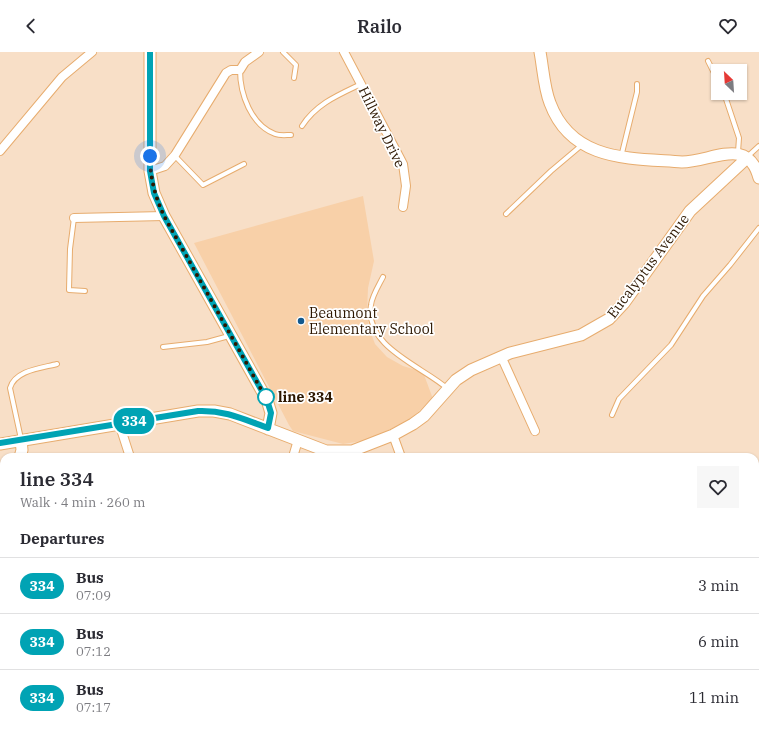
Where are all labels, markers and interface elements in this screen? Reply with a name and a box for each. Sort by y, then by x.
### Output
icon: back [20,15,42,37]
text: Railo [357,15,402,38]
icon: heart [717,15,739,37]
north arrow [711,64,747,100]
map controls [711,64,747,100]
street label: Hillway Drive [355,83,409,171]
your location [140,146,160,166]
street label: Eucalyptus Avenue [603,210,693,322]
place label: Beaumont Elementary School [309,304,434,338]
marker: Beaumont Elementary School [296,316,306,326]
marker: line 334 [257,388,275,406]
place label: line 334 [278,388,333,406]
line badge: 334 [111,408,157,434]
text: 334 [121,412,147,430]
button: heart [697,466,739,508]
text: line 334 [20,467,94,491]
text: Walk · 4 min · 260 m [20,494,145,511]
text: Departures [20,529,104,548]
text: Bus [76,568,104,587]
text: 3 min [698,576,739,595]
text: 334 [29,577,55,595]
text: 07:09 [76,587,111,604]
text: Bus [76,624,104,643]
text: 6 min [698,632,739,651]
text: 334 [29,633,55,651]
text: 07:12 [76,643,111,660]
text: Bus [76,680,104,699]
text: 11 min [689,688,739,707]
text: 334 [29,689,55,707]
text: 07:17 [76,699,111,716]

